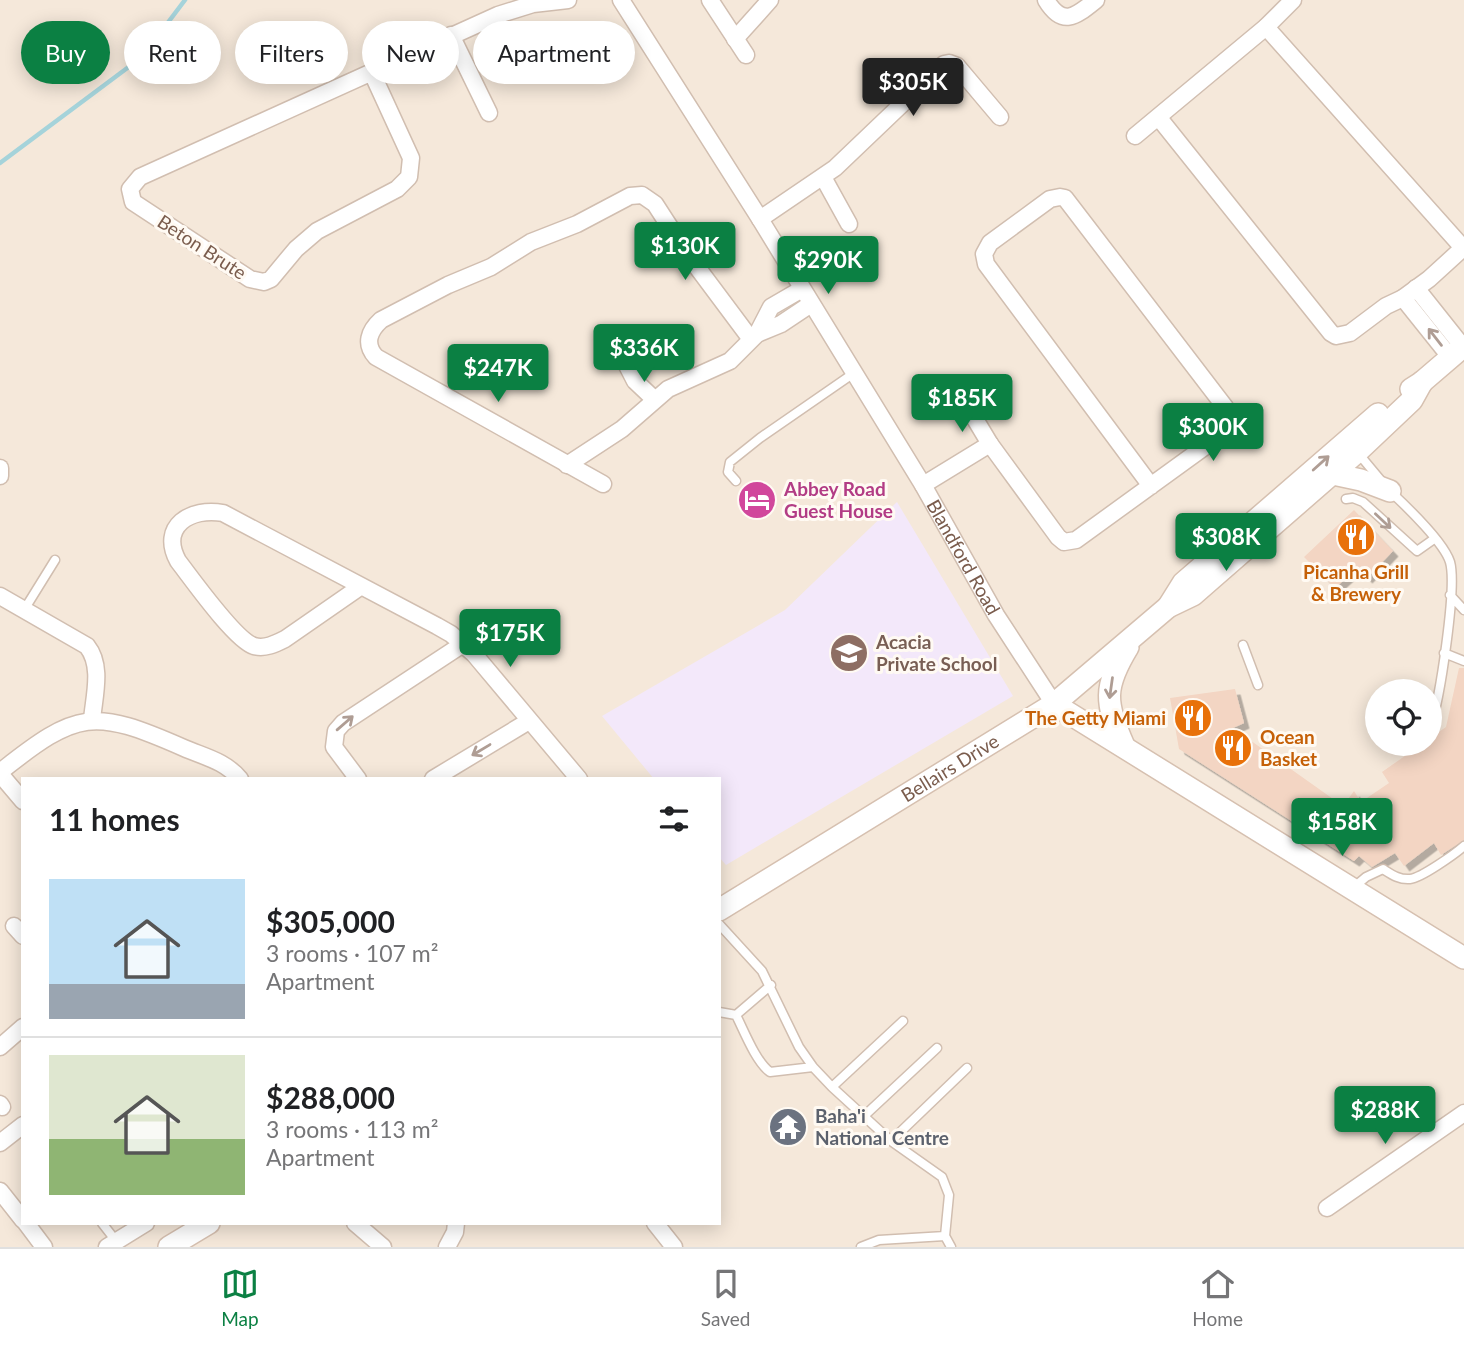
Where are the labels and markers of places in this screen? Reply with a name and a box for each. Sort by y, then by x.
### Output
pin: $305K [864,58,962,118]
pin: $130K [636,222,734,282]
pin: $290K [779,236,877,296]
pin: $336K [595,324,693,384]
pin: $247K [449,344,547,404]
pin: $185K [913,374,1011,434]
pin: $300K [1164,404,1262,463]
place label: Abbey Road Guest House [783,477,893,522]
hotel icon: Abbey Road Guest House [736,479,778,521]
pin: $308K [1177,514,1275,573]
restaurant icon: Picanha Grill & Brewery [1335,516,1377,558]
place label: Picanha Grill & Brewery [1303,560,1409,605]
pin: $175K [461,610,559,669]
place label: Acacia Private School [875,630,997,675]
school or university icon: Acacia Private School [828,632,870,674]
restaurant icon: The Getty Miami [1172,697,1214,739]
place label: The Getty Miami [1025,706,1166,729]
place label: Ocean Basket [1260,725,1317,770]
restaurant icon: Ocean Basket [1212,727,1254,769]
pin: $158K [1293,798,1391,858]
pin: $288K [1336,1086,1434,1146]
place label: Baha'i National Centre [815,1104,949,1149]
temple icon: Baha'i National Centre [767,1106,809,1148]

